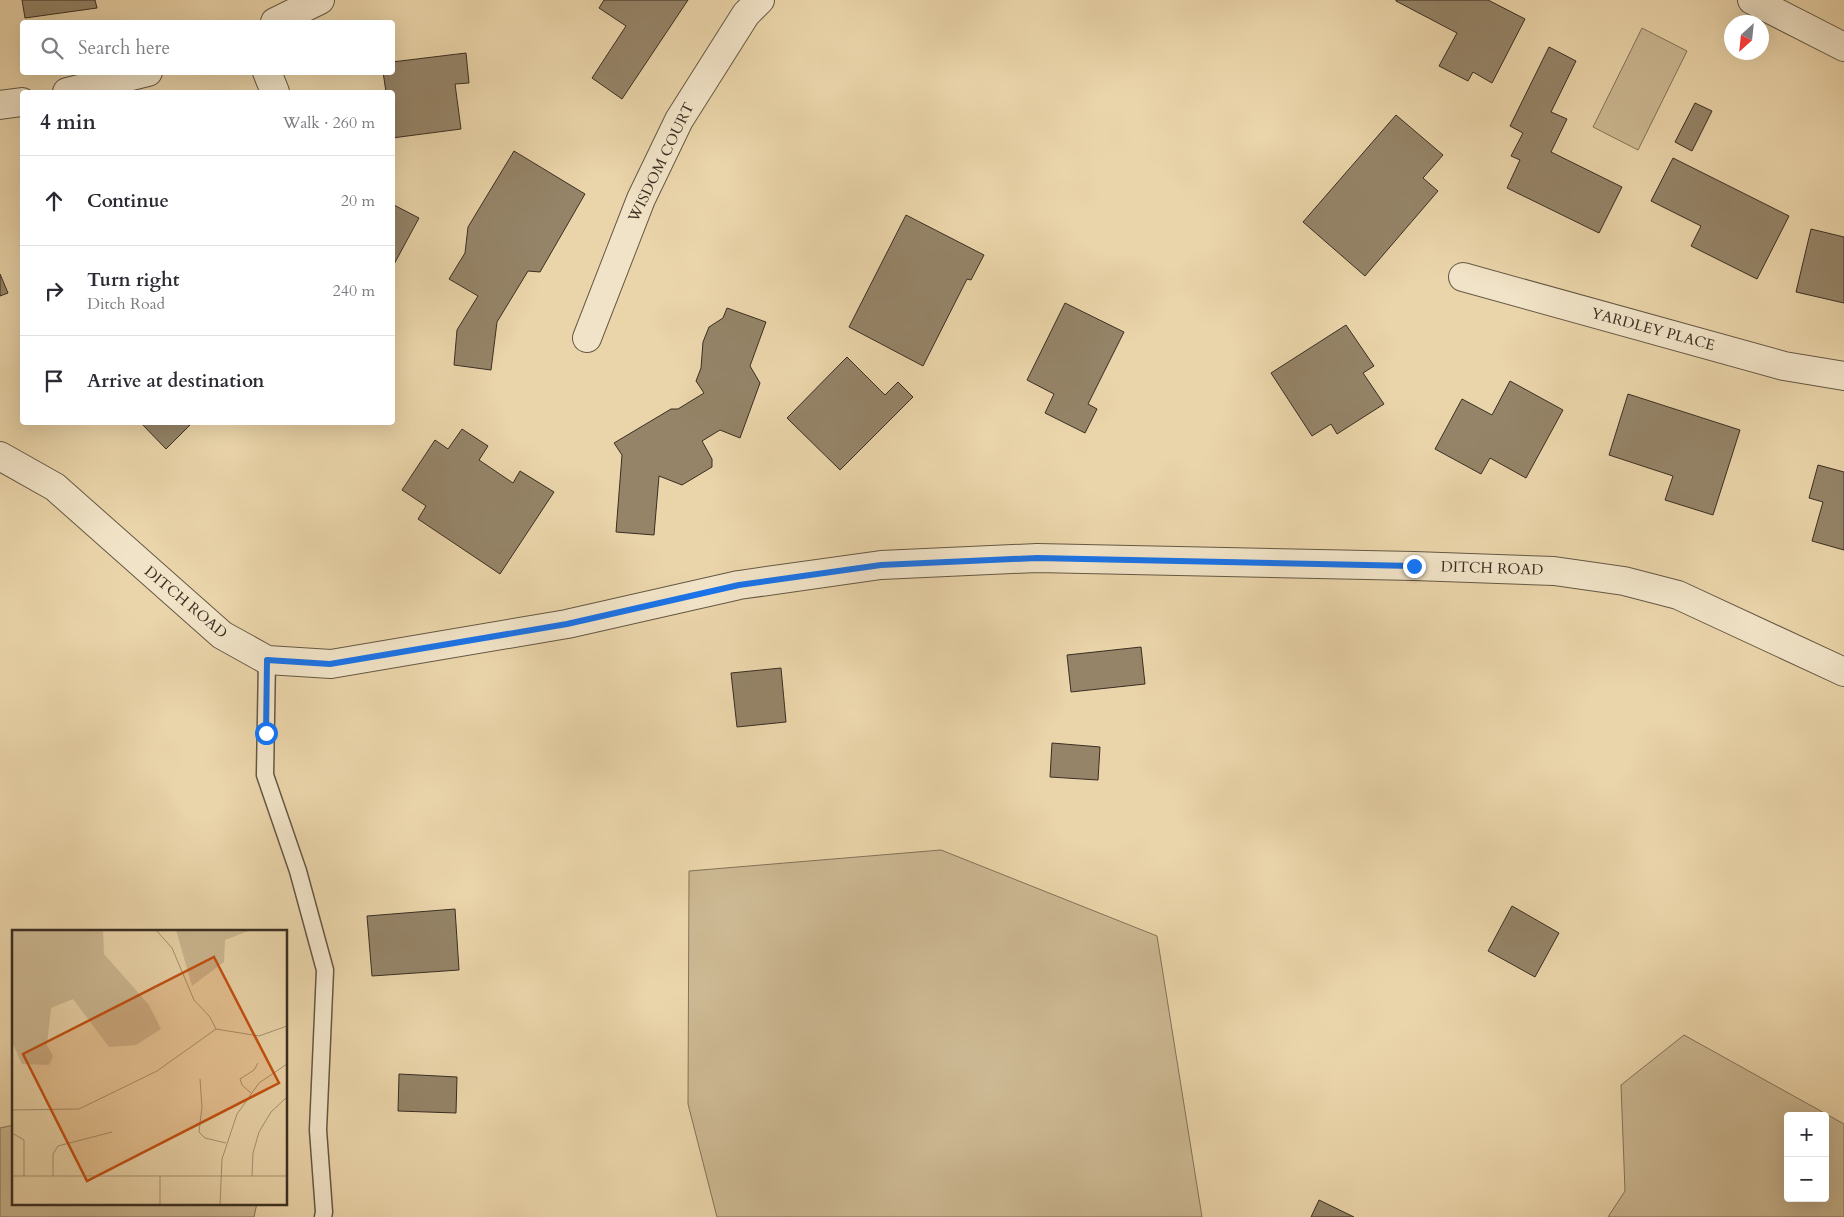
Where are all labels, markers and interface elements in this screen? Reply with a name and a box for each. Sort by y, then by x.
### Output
north arrow [1724,15,1769,60]
search box [20,20,395,75]
icon: search [38,34,66,62]
text: Search here [78,35,170,61]
street label: WISDOM COURT [623,99,699,226]
text: 4 min [40,108,96,137]
text: Walk · 260 m [283,112,375,134]
icon: ahead [40,187,68,215]
text: Continue [87,188,169,214]
text: 20 m [341,190,375,212]
text: Turn right [87,267,179,293]
icon: right [40,277,68,305]
text: 240 m [333,280,375,302]
text: Ditch Road [87,293,165,315]
street label: YARDLEY PLACE [1589,303,1717,355]
icon: arrive [40,367,68,395]
text: Arrive at destination [87,368,264,394]
route end [1403,555,1426,578]
street label: DITCH ROAD [1440,556,1544,580]
street label: DITCH ROAD [140,561,232,643]
route start [255,722,278,745]
inset map [12,930,288,1204]
map controls [1784,1112,1829,1202]
button: + [1784,1112,1829,1157]
button: − [1784,1157,1829,1202]

